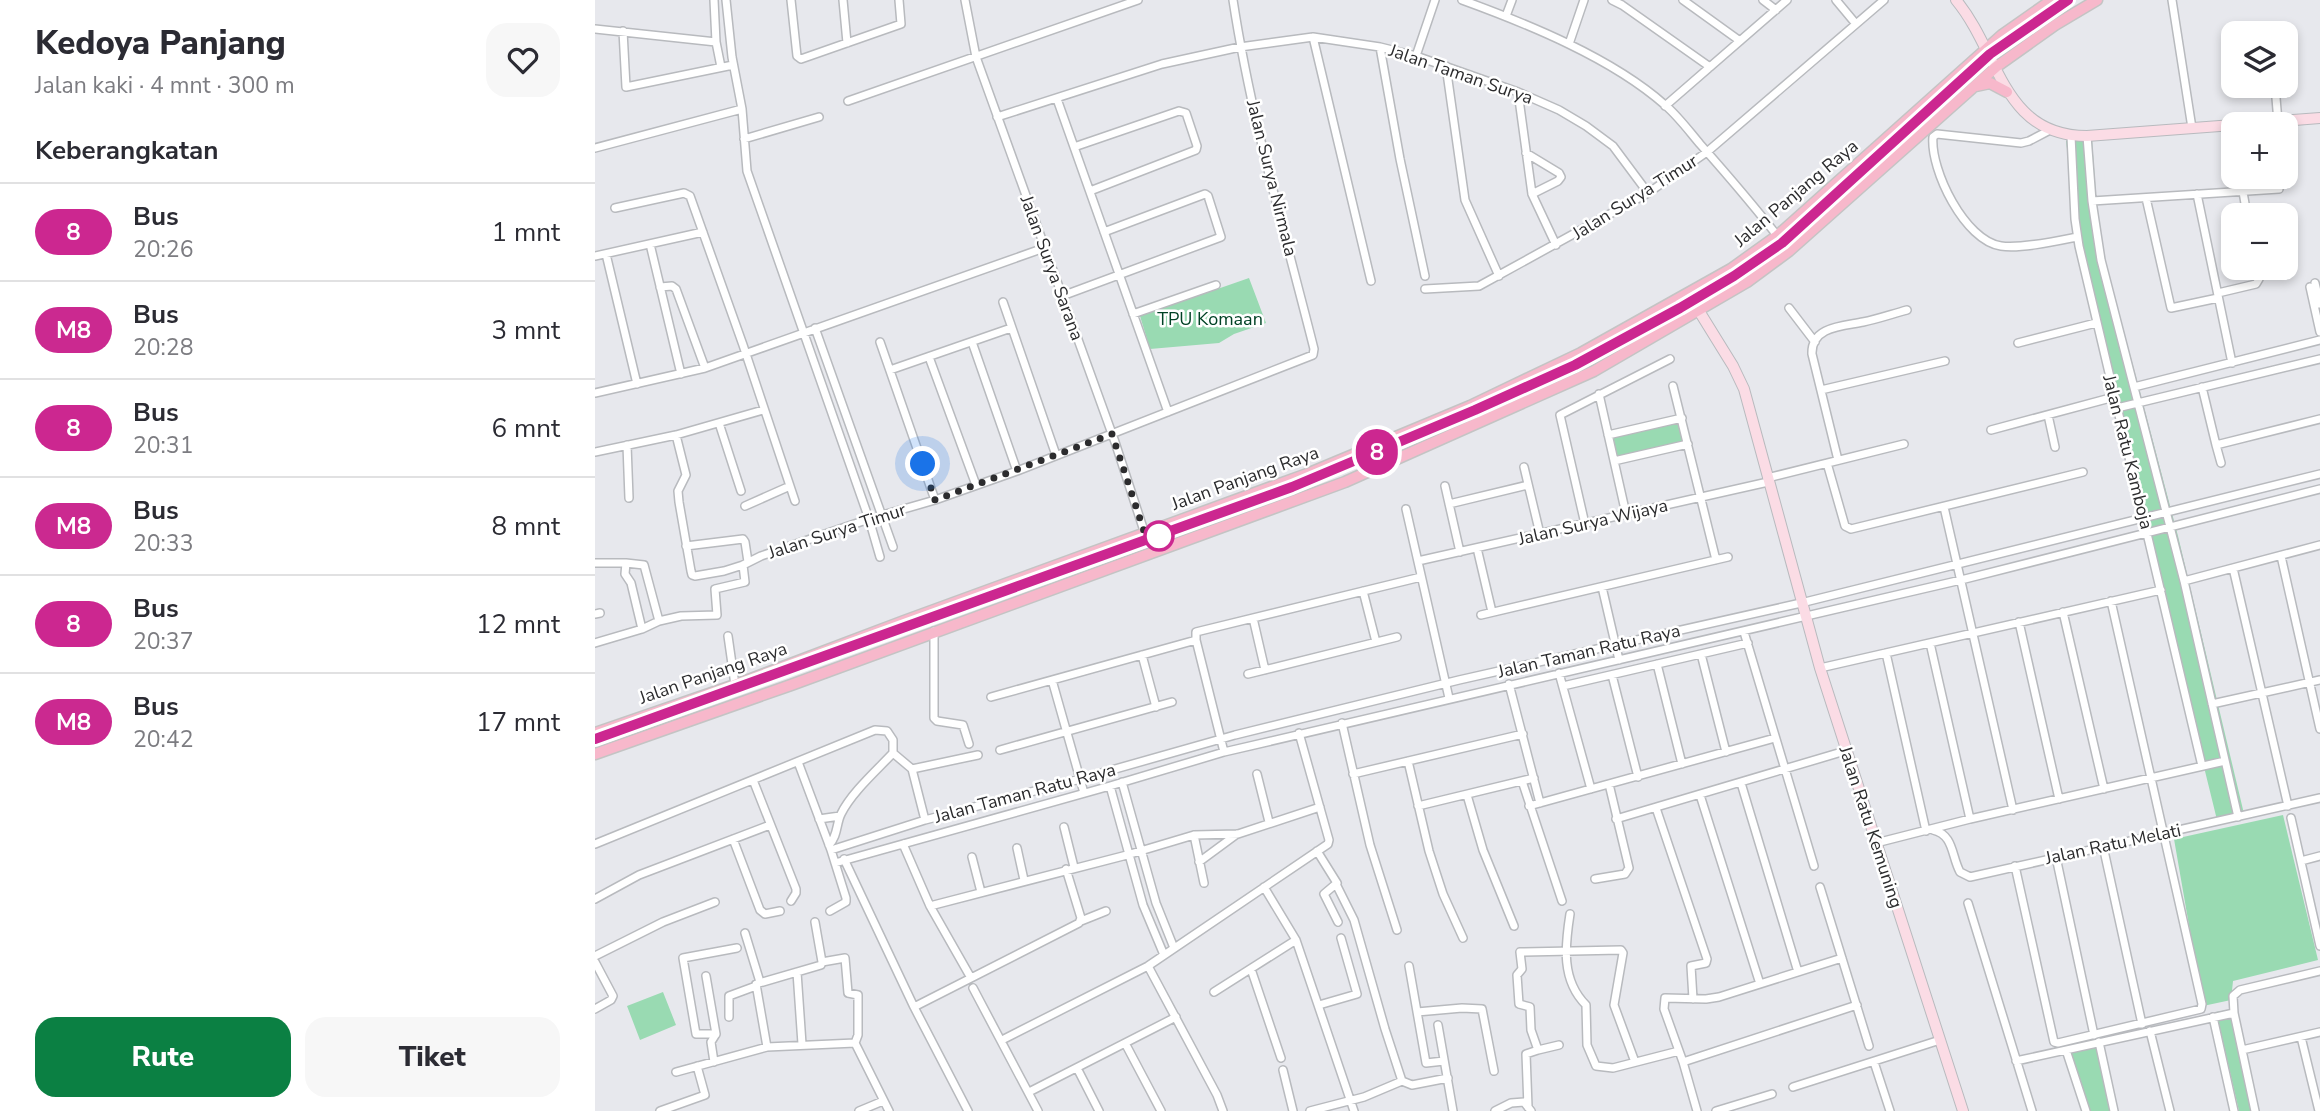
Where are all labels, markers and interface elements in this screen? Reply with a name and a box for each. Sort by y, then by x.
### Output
text: Kedoya Panjang [35,21,286,66]
map controls [2221,21,2298,280]
button: layers [2221,21,2298,98]
button: heart [486,23,560,97]
street label: Jalan Taman Surya [1385,38,1536,110]
text: Jalan kaki · 4 mnt · 300 m [35,70,295,101]
street label: Jalan Surya Nirmala [1241,96,1303,259]
button: + [2221,112,2298,189]
text: Keberangkatan [35,133,218,168]
street label: Jalan Panjang Raya [1728,134,1863,253]
street label: Jalan Surya Timur [1567,149,1703,246]
street label: Jalan Surya Sarana [1014,191,1089,344]
text: Bus [133,199,179,234]
button: − [2221,203,2298,280]
text: 1 mnt [492,215,560,250]
text: 8 [66,216,81,248]
text: 20:26 [133,234,193,265]
text: Bus [133,297,179,332]
park label: TPU Komaan [1157,307,1263,331]
text: 3 mnt [492,313,560,348]
text: M8 [56,314,91,346]
text: 20:28 [133,332,193,363]
street label: Jalan Ratu Kamboja [2097,371,2159,532]
text: Bus [133,395,179,430]
text: 6 mnt [492,411,560,446]
text: 8 [66,412,81,444]
line badge: 8 [1354,429,1400,475]
text: 20:31 [133,430,193,461]
text: 8 [1370,436,1384,468]
street label: Jalan Panjang Raya [1167,440,1322,516]
your location [905,446,940,481]
text: Bus [133,493,179,528]
street label: Jalan Surya Wijaya [1515,493,1670,551]
street label: Jalan Surya Timur [764,497,909,565]
text: 8 mnt [492,509,560,544]
text: M8 [56,510,91,542]
unlabelled marker [1144,521,1174,551]
text: 20:33 [133,528,193,559]
text: Bus [133,591,179,626]
text: 12 mnt [476,607,560,642]
text: 8 [66,608,81,640]
street label: Jalan Taman Ratu Raya [1494,618,1683,684]
text: 20:37 [133,626,193,657]
street label: Jalan Panjang Raya [635,636,790,710]
text: Bus [133,689,179,724]
text: 17 mnt [476,705,560,740]
text: M8 [56,706,91,738]
text: 20:42 [133,724,193,755]
street label: Jalan Ratu Kemuning [1833,742,1909,911]
street label: Jalan Taman Ratu Raya [931,757,1118,829]
street label: Jalan Ratu Melati [2042,818,2183,870]
button: Rute [35,1017,291,1097]
button: Tiket [305,1017,560,1097]

